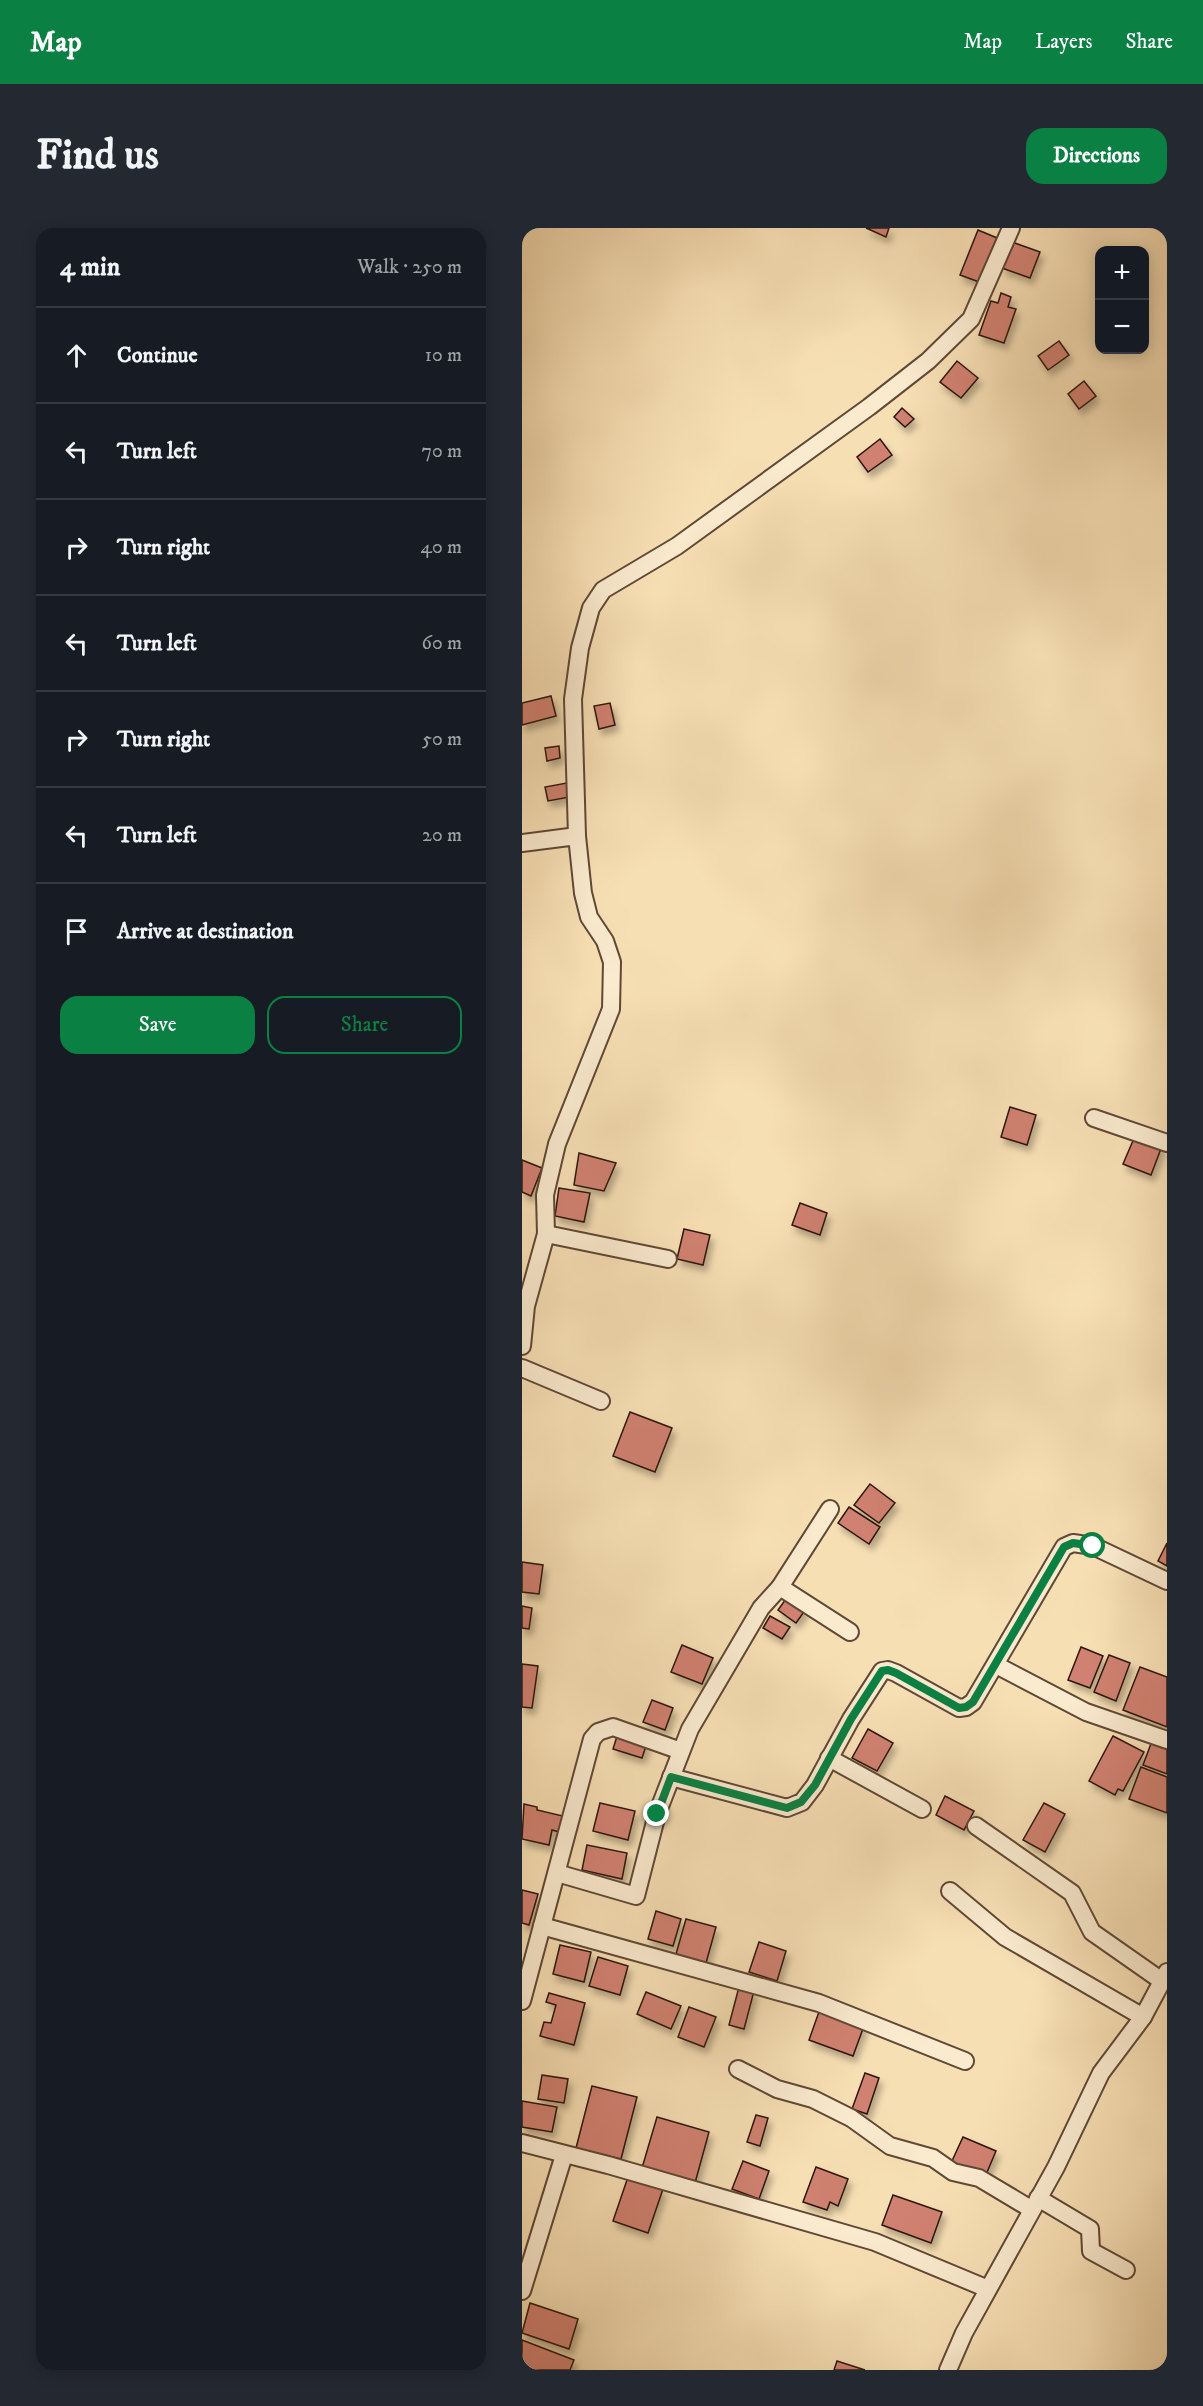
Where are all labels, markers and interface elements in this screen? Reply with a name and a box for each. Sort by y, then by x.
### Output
text: Map [30,25,82,60]
text: Map [963,29,1002,55]
text: Layers [1035,29,1093,55]
text: Share [1126,29,1173,55]
button: Directions [1026,128,1167,184]
text: Find us [36,130,159,182]
map controls [1095,246,1149,354]
button: + [1095,246,1149,300]
text: 4 min [60,251,120,284]
text: Walk · 250 m [357,255,462,280]
button: − [1095,300,1149,354]
icon: ahead [60,339,93,372]
text: Continue [117,342,198,369]
text: 10 m [425,343,462,368]
icon: left [60,435,93,468]
text: Turn left [117,438,197,465]
text: 70 m [421,439,462,464]
icon: right [60,531,93,564]
text: Turn right [117,534,210,561]
text: 40 m [420,535,462,560]
icon: left [60,627,93,660]
text: Turn left [117,630,197,657]
text: 60 m [422,631,462,656]
icon: right [60,723,93,756]
text: Turn right [117,726,210,753]
text: 50 m [422,727,462,752]
icon: left [60,819,93,852]
text: Turn left [117,822,197,849]
text: 20 m [422,823,462,848]
icon: arrive [60,915,93,948]
text: Arrive at destination [117,918,294,945]
button: Save [60,996,255,1054]
button: Share [267,996,462,1054]
route start [1079,1532,1105,1558]
route end [643,1800,669,1826]

